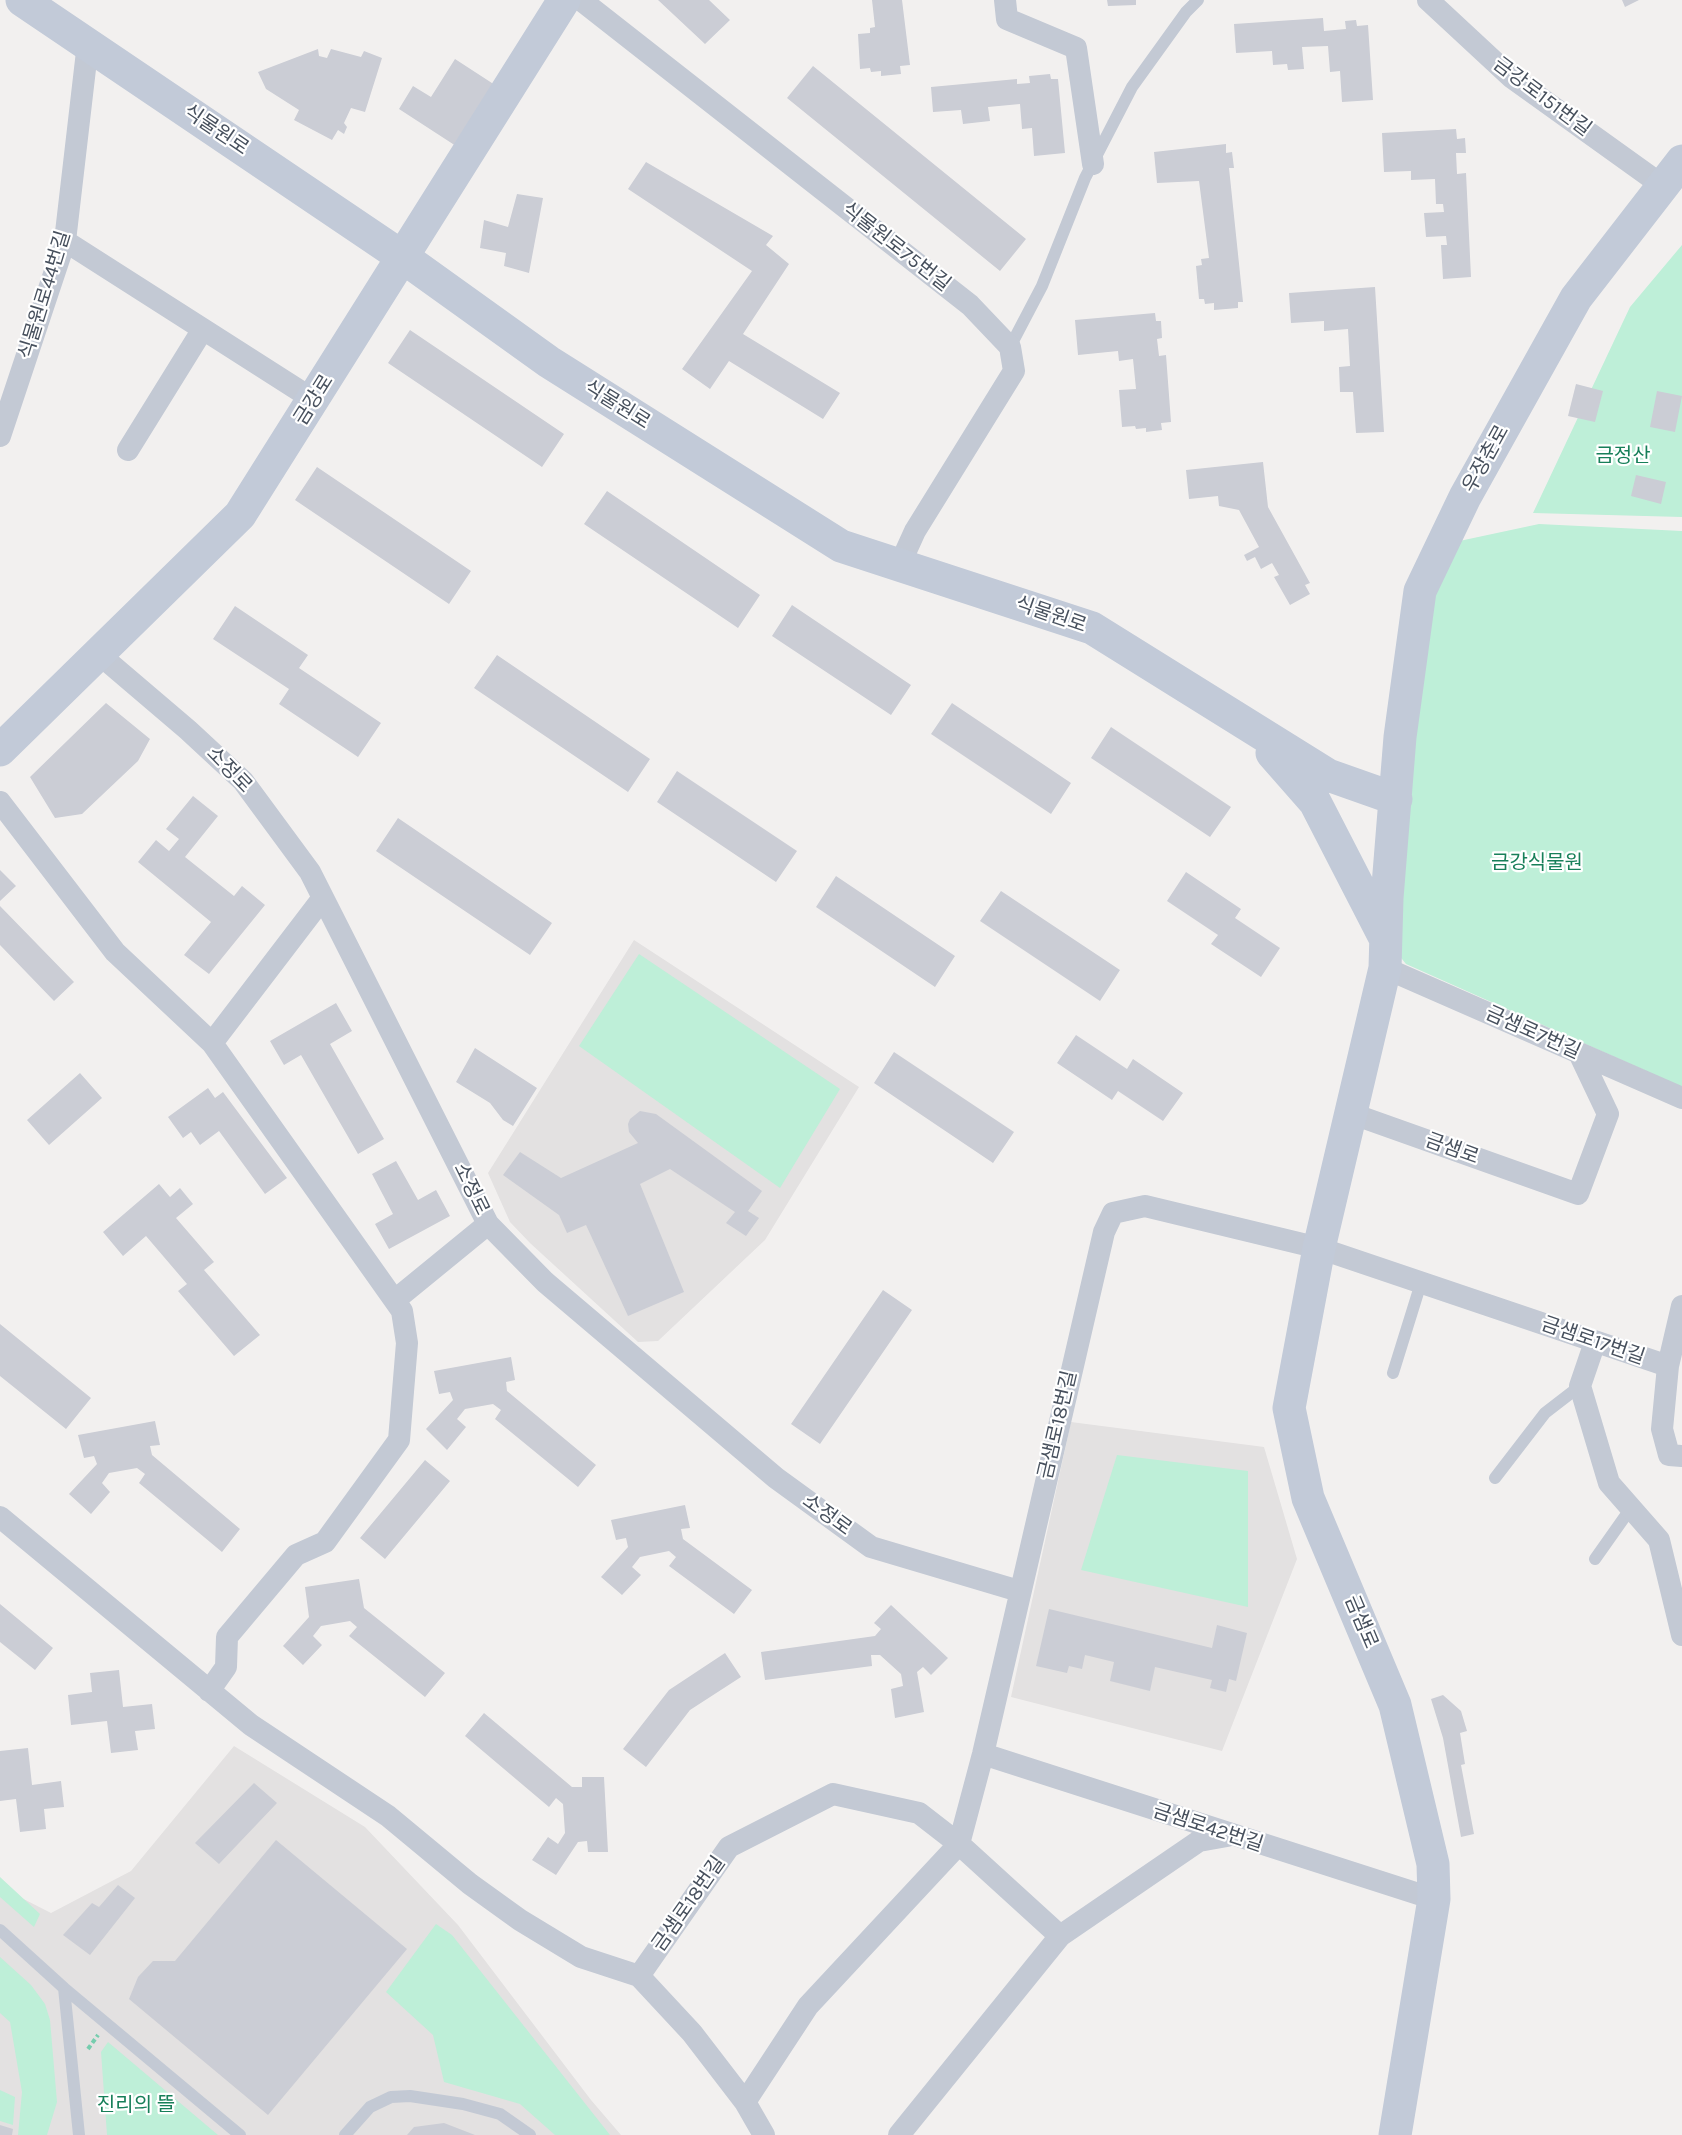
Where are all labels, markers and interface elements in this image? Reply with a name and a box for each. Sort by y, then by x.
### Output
street label: 금강로151번길 [1488,52,1596,142]
street label: 식물원로 [179,99,253,161]
street label: 식물원로75번길 [837,197,955,297]
street label: 식물원로44번길 [14,228,76,362]
street label: 금강로 [289,370,339,430]
street label: 식물원로 [579,375,655,435]
street label: 우장춘로 [1458,421,1514,497]
park label: 금정산 [1595,444,1651,468]
street label: 식물원로 [1012,592,1090,638]
street label: 소정로 [201,742,257,798]
park label: 금강식물원 [1491,851,1583,875]
street label: 금샘로7번길 [1482,1001,1584,1065]
street label: 금샘로 [1422,1128,1482,1170]
street label: 소정로 [448,1159,494,1219]
street label: 금샘로17번길 [1538,1312,1648,1370]
street label: 금샘로18번길 [1034,1368,1082,1482]
street label: 소정로 [798,1489,856,1541]
street label: 금샘로 [1339,1592,1383,1652]
street label: 금샘로42번길 [1150,1799,1266,1857]
street label: 금샘로18번길 [647,1852,731,1956]
park label: 진리의 뜰 [97,2093,175,2117]

